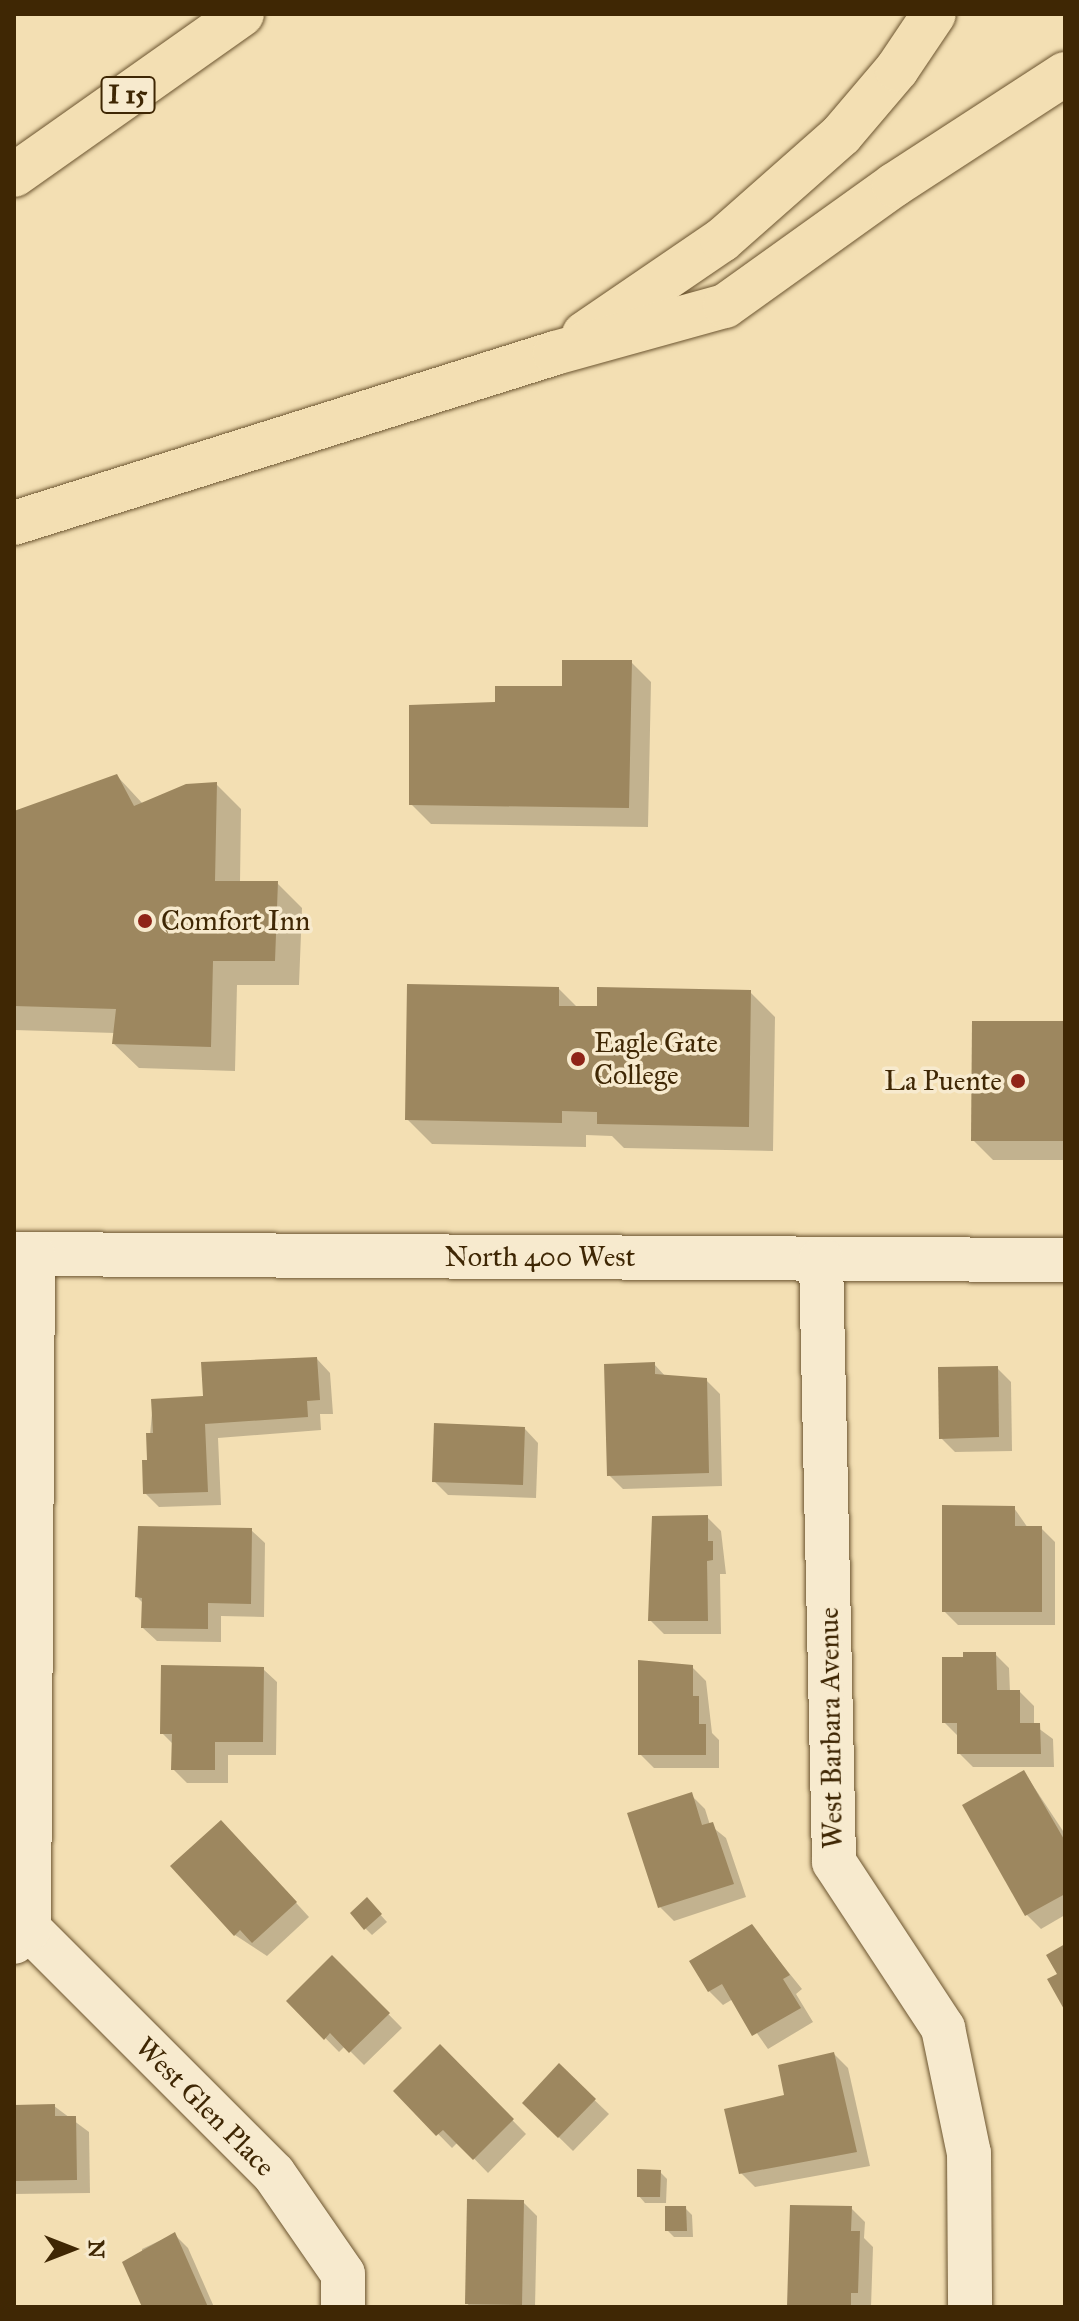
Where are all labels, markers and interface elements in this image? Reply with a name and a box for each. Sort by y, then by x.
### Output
road number: I 15 [100,73,156,117]
place label: Comfort Inn [161,904,310,938]
marker: Comfort Inn [136,912,154,930]
place label: Eagle Gate College [594,1026,718,1092]
marker: Eagle Gate College [569,1050,587,1068]
place label: La Puente [884,1064,1002,1098]
marker: La Puente [1009,1072,1027,1090]
street label: North 400 West [445,1240,635,1274]
street label: West Barbara Avenue [812,1607,850,1849]
street label: West Glen Place [128,2030,282,2184]
north arrow [32,2209,112,2289]
text: N [83,2240,110,2258]

